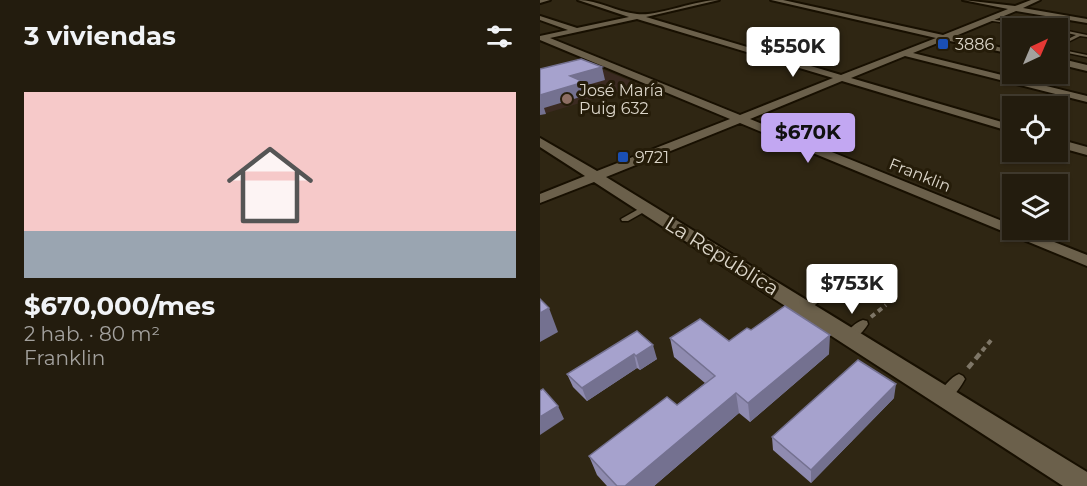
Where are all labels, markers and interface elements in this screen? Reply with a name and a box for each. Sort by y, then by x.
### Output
north arrow [1002,18,1068,84]
map controls [1002,18,1068,240]
text: 3 viviendas [24,20,176,52]
icon: filters [483,20,516,53]
pin: $550K [751,27,835,78]
text: $550K [761,34,825,58]
place label: 3886 [955,35,994,54]
marker: 3886 [936,37,950,51]
place label: José María Puig 632 [578,81,663,118]
marker: José María Puig 632 [560,92,574,106]
button: locate [1002,96,1068,162]
pin: $670K [766,113,850,164]
text: $670K [775,120,841,144]
icon: home [216,131,324,239]
place label: 9721 [635,148,669,167]
marker: 9721 [616,150,630,164]
street label: Franklin [886,154,954,196]
button: layers [1002,174,1068,240]
street label: La República [661,211,783,301]
pin: $753K [810,264,894,315]
text: $753K [820,271,884,295]
text: $670,000/mes [24,290,215,322]
text: 2 hab. · 80 m² [24,322,160,346]
text: Franklin [24,346,105,370]

